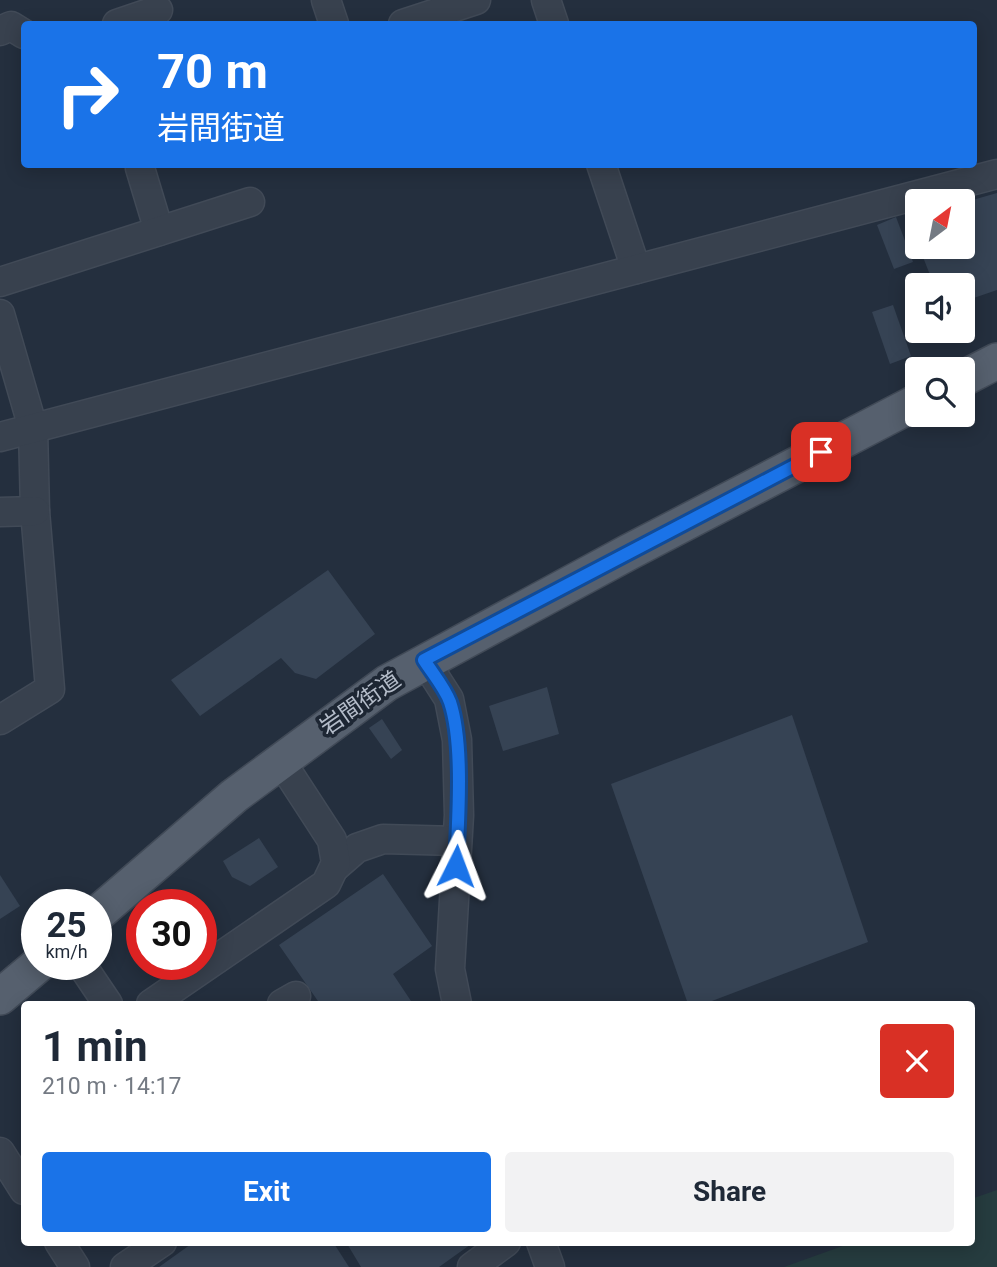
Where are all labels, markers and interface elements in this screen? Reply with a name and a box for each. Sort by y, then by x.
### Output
text: 70 m [157,43,268,100]
icon: right [42,49,133,140]
text: 岩間街道 [157,109,285,147]
north arrow [905,189,975,259]
map controls [905,189,975,427]
button: sound [905,273,975,343]
button: search [905,357,975,427]
pin [791,422,851,482]
icon: arrive [802,433,840,471]
street label: 岩間街道 [315,666,406,741]
position arrow [419,829,493,903]
speed limit sign: 30 [126,889,217,980]
text: 25 [46,905,87,946]
text: km/h [45,941,88,962]
text: 1 min [42,1022,148,1071]
button: close [880,1024,954,1098]
text: 210 m · 14:17 [42,1073,181,1100]
button: Exit [42,1152,491,1232]
button: Share [505,1152,954,1232]

